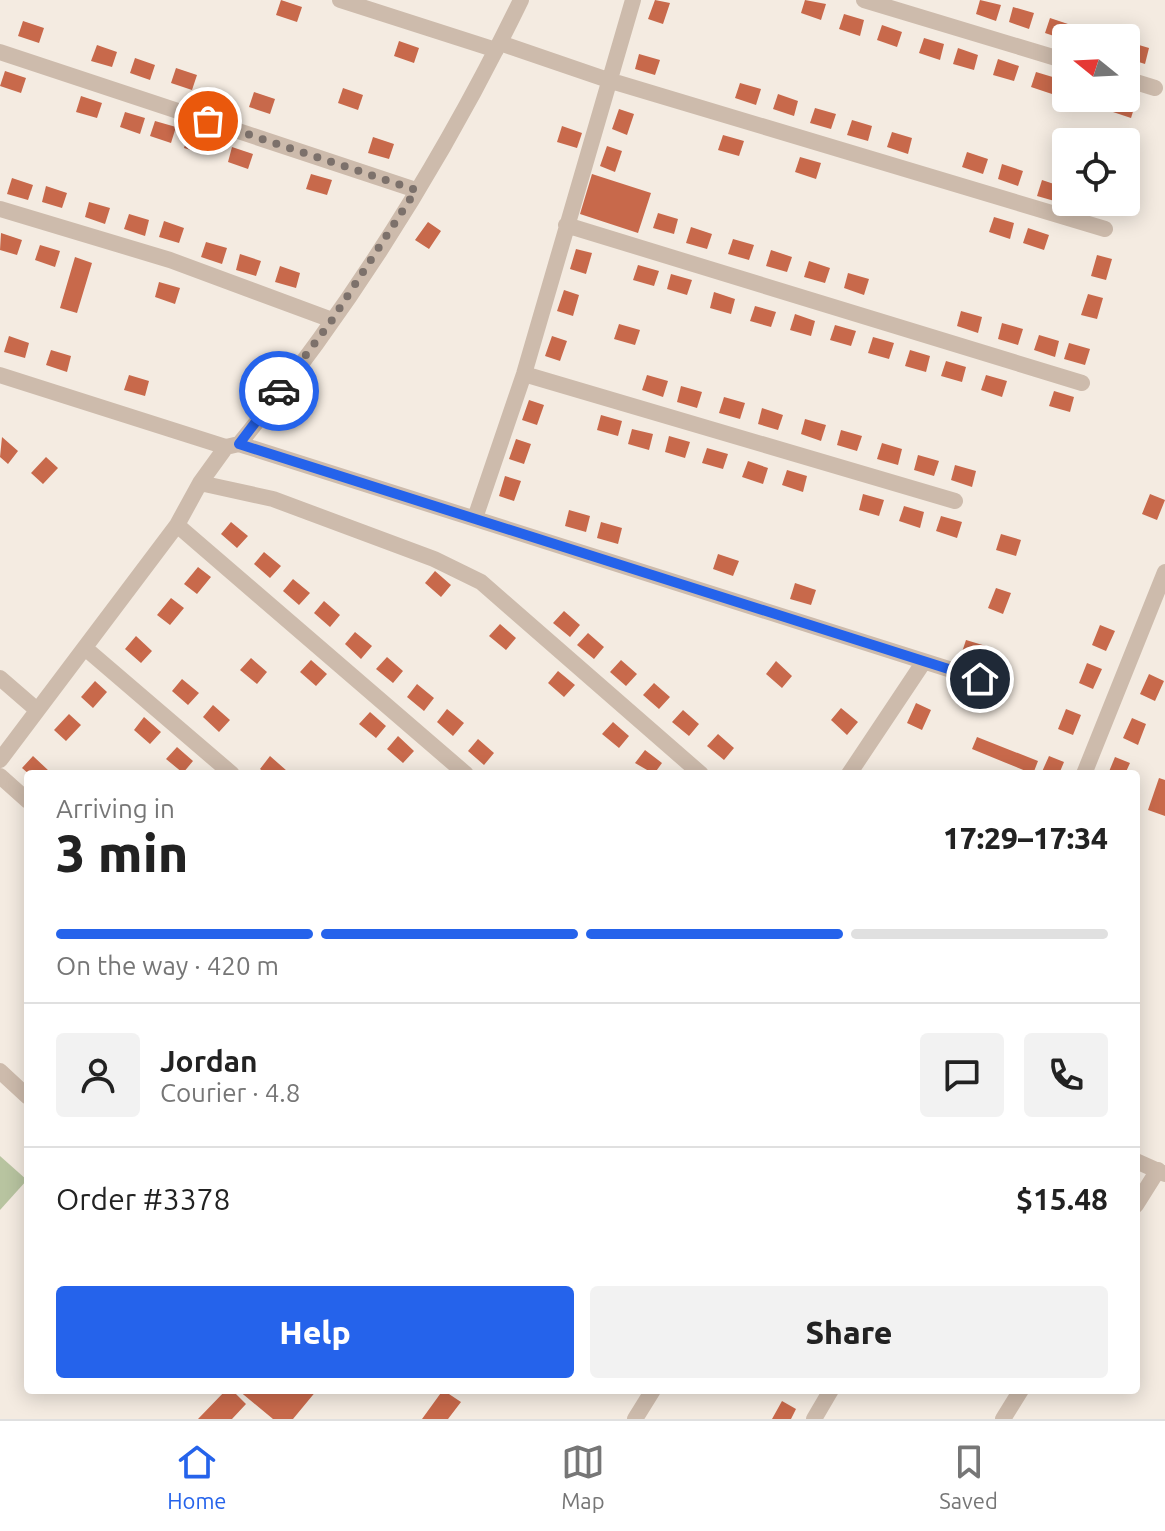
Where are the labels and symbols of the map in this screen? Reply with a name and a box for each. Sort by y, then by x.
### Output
north arrow [1052,24,1140,112]
pin [174,87,242,155]
courier [239,351,319,431]
pin [946,645,1014,713]

